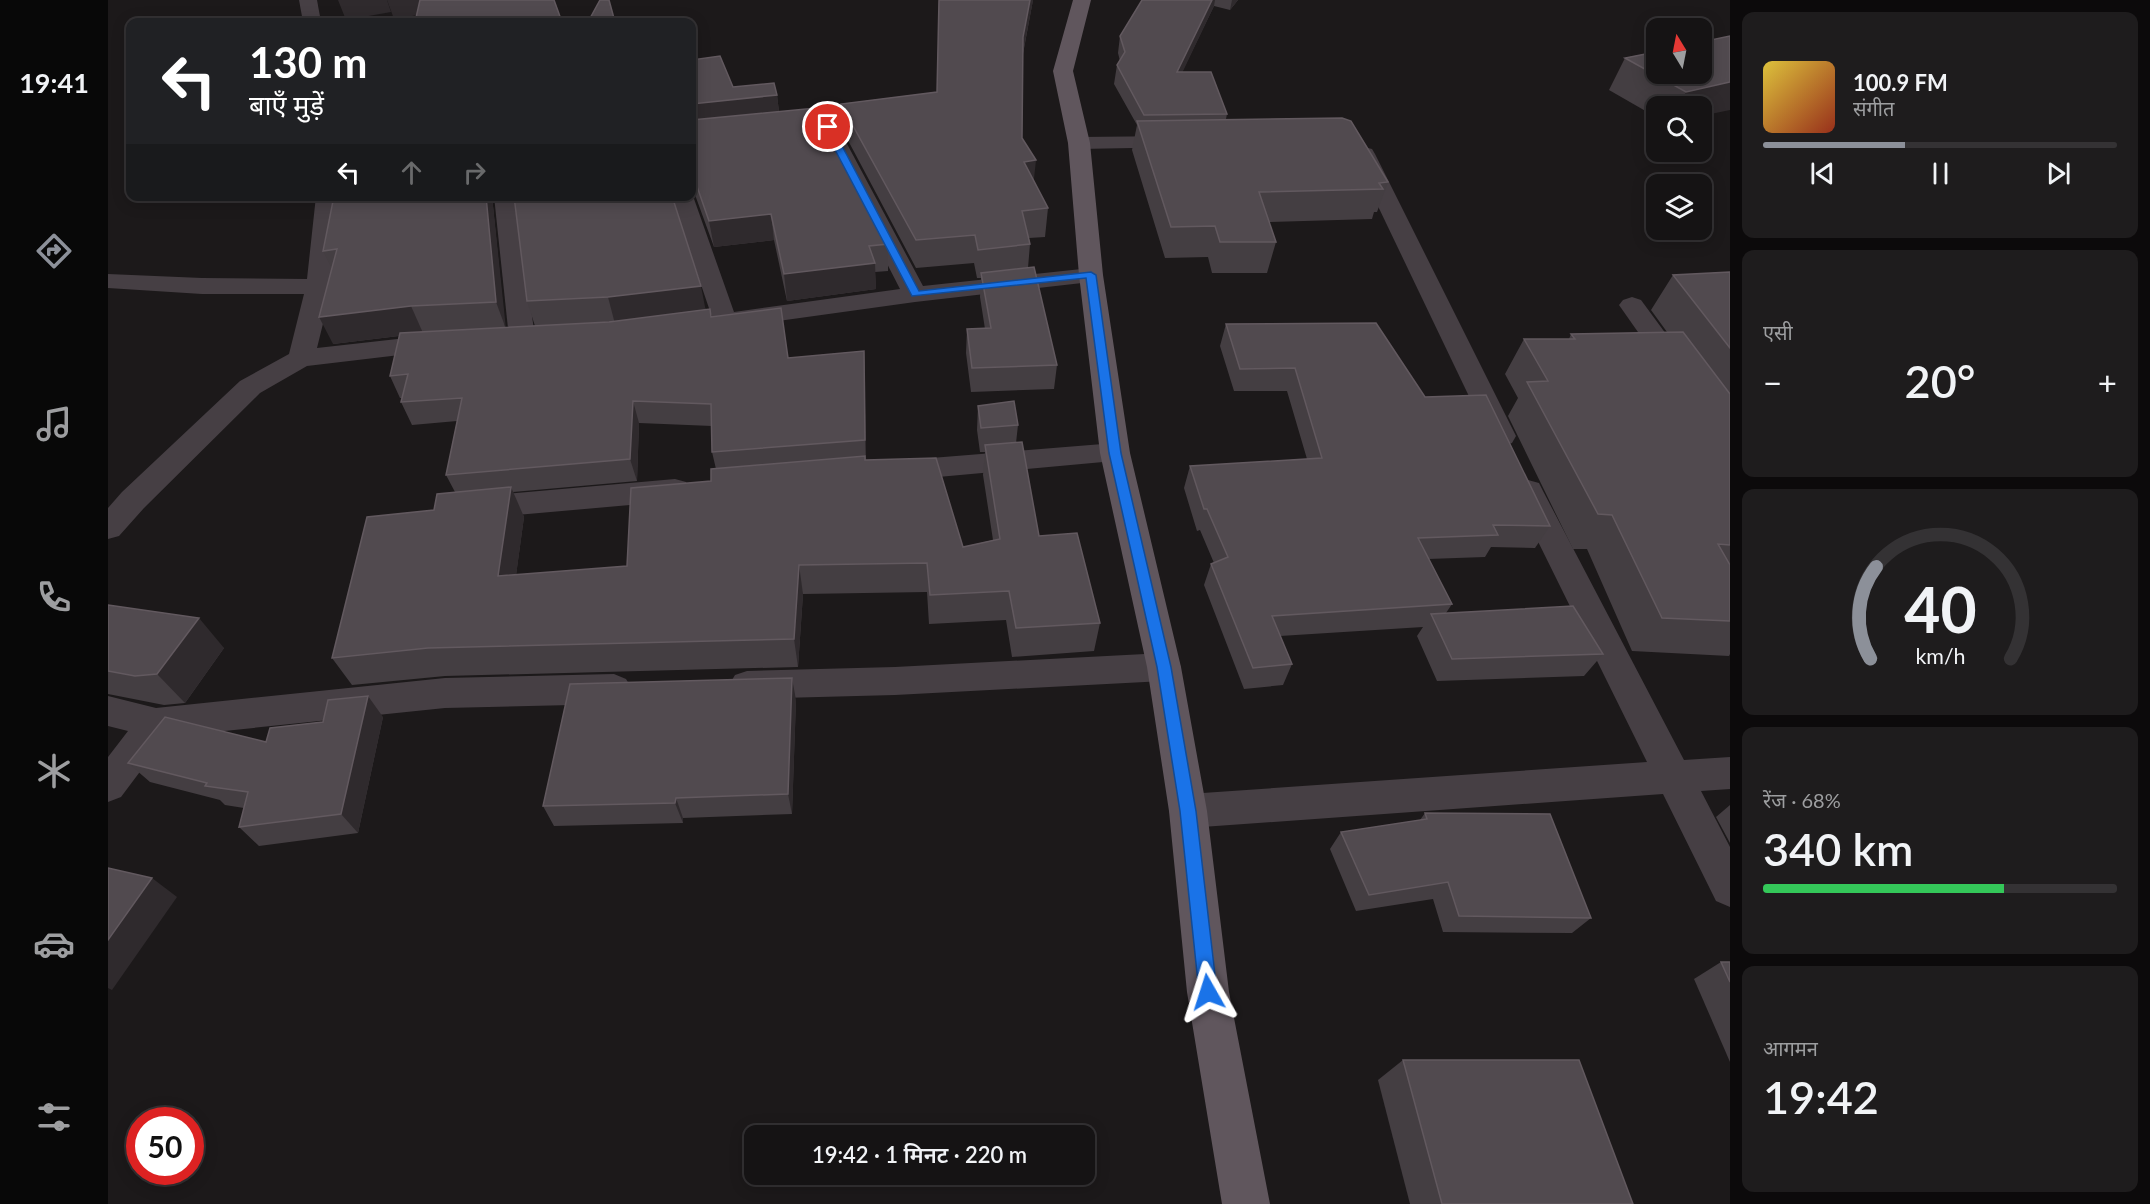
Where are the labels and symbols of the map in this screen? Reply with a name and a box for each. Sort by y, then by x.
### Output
north arrow [1646,18,1712,84]
pin [802,101,853,152]
position arrow [1176,960,1240,1024]
speed limit sign: 50 [126,1107,204,1185]

